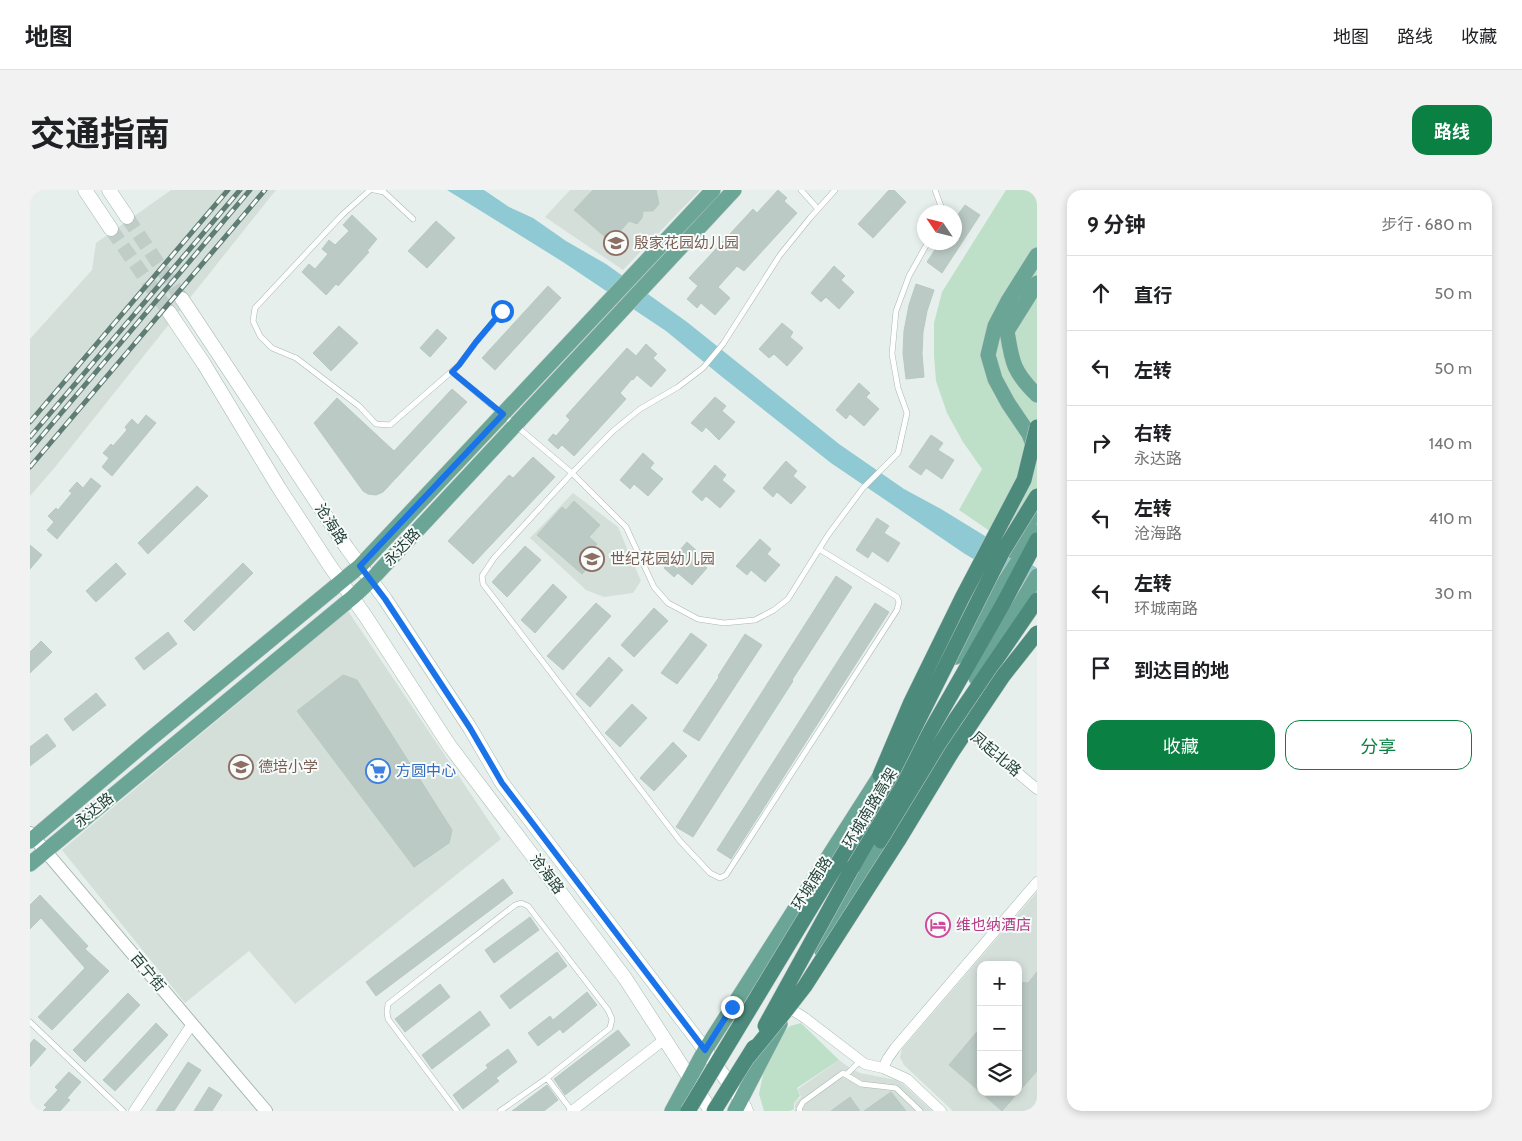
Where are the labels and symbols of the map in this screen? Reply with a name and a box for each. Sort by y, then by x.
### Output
north arrow [917,205,962,250]
school or university icon: 殷家花园幼儿园 [603,230,629,256]
place label: 殷家花园幼儿园 [634,234,739,252]
route start [491,300,514,323]
street label: 沧海路 [311,500,351,548]
street label: 永达路 [380,524,424,570]
school or university icon: 世纪花园幼儿园 [579,546,605,572]
place label: 世纪花园幼儿园 [610,550,715,568]
street label: 凤起北路 [967,728,1025,780]
school or university icon: 德培小学 [228,754,254,780]
place label: 德培小学 [258,758,318,776]
supermarket icon: 方圆中心 [365,758,391,784]
place label: 方圆中心 [396,762,456,780]
street label: 环城南路高架 [839,765,901,851]
street label: 永达路 [71,789,117,831]
street label: 沧海路 [526,851,568,897]
street label: 环城南路 [788,853,836,913]
hotel icon: 维也纳酒店 [925,912,951,938]
place label: 维也纳酒店 [956,916,1031,934]
street label: 百宁街 [127,949,169,995]
route end [721,996,744,1019]

